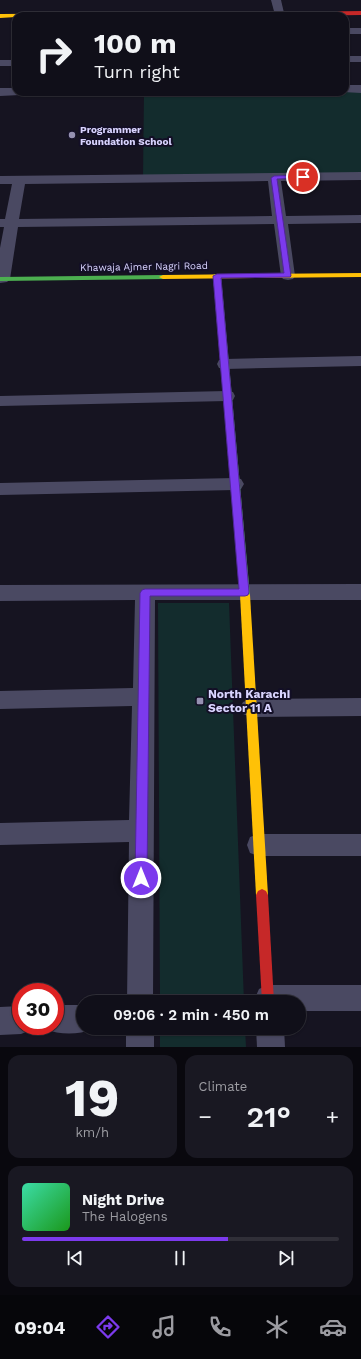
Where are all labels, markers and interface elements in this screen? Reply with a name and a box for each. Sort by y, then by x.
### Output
text: 100 m [94,27,177,60]
icon: right [28,28,80,80]
text: Turn right [94,61,180,82]
place label: Programmer Foundation School [80,124,172,147]
marker: Programmer Foundation School [67,130,77,140]
pin [286,160,320,194]
icon: arrive [292,166,314,188]
street label: Khawaja Ajmer Nagri Road [80,260,208,273]
place label: North Karachi Sector 11 A [208,687,290,715]
marker: North Karachi Sector 11 A [195,696,205,706]
position arrow [120,857,162,899]
speed limit sign: 30 [12,983,64,1035]
text: 09:06 · 2 min · 450 m [113,1006,269,1024]
text: 19 [65,1068,119,1129]
text: Climate [199,1079,247,1094]
text: 21° [246,1099,291,1134]
text: − [199,1104,212,1129]
text: + [326,1104,339,1129]
text: km/h [76,1125,109,1140]
text: Night Drive [82,1191,165,1209]
text: The Halogens [82,1209,168,1224]
icon: previous [64,1247,86,1269]
icon: pause [169,1247,191,1269]
icon: next [275,1247,297,1269]
icon: directions [94,1313,122,1341]
icon: music [150,1313,178,1341]
icon: phone [206,1313,234,1341]
icon: climate [263,1313,291,1341]
icon: car [319,1313,347,1341]
text: 09:04 [14,1317,65,1338]

